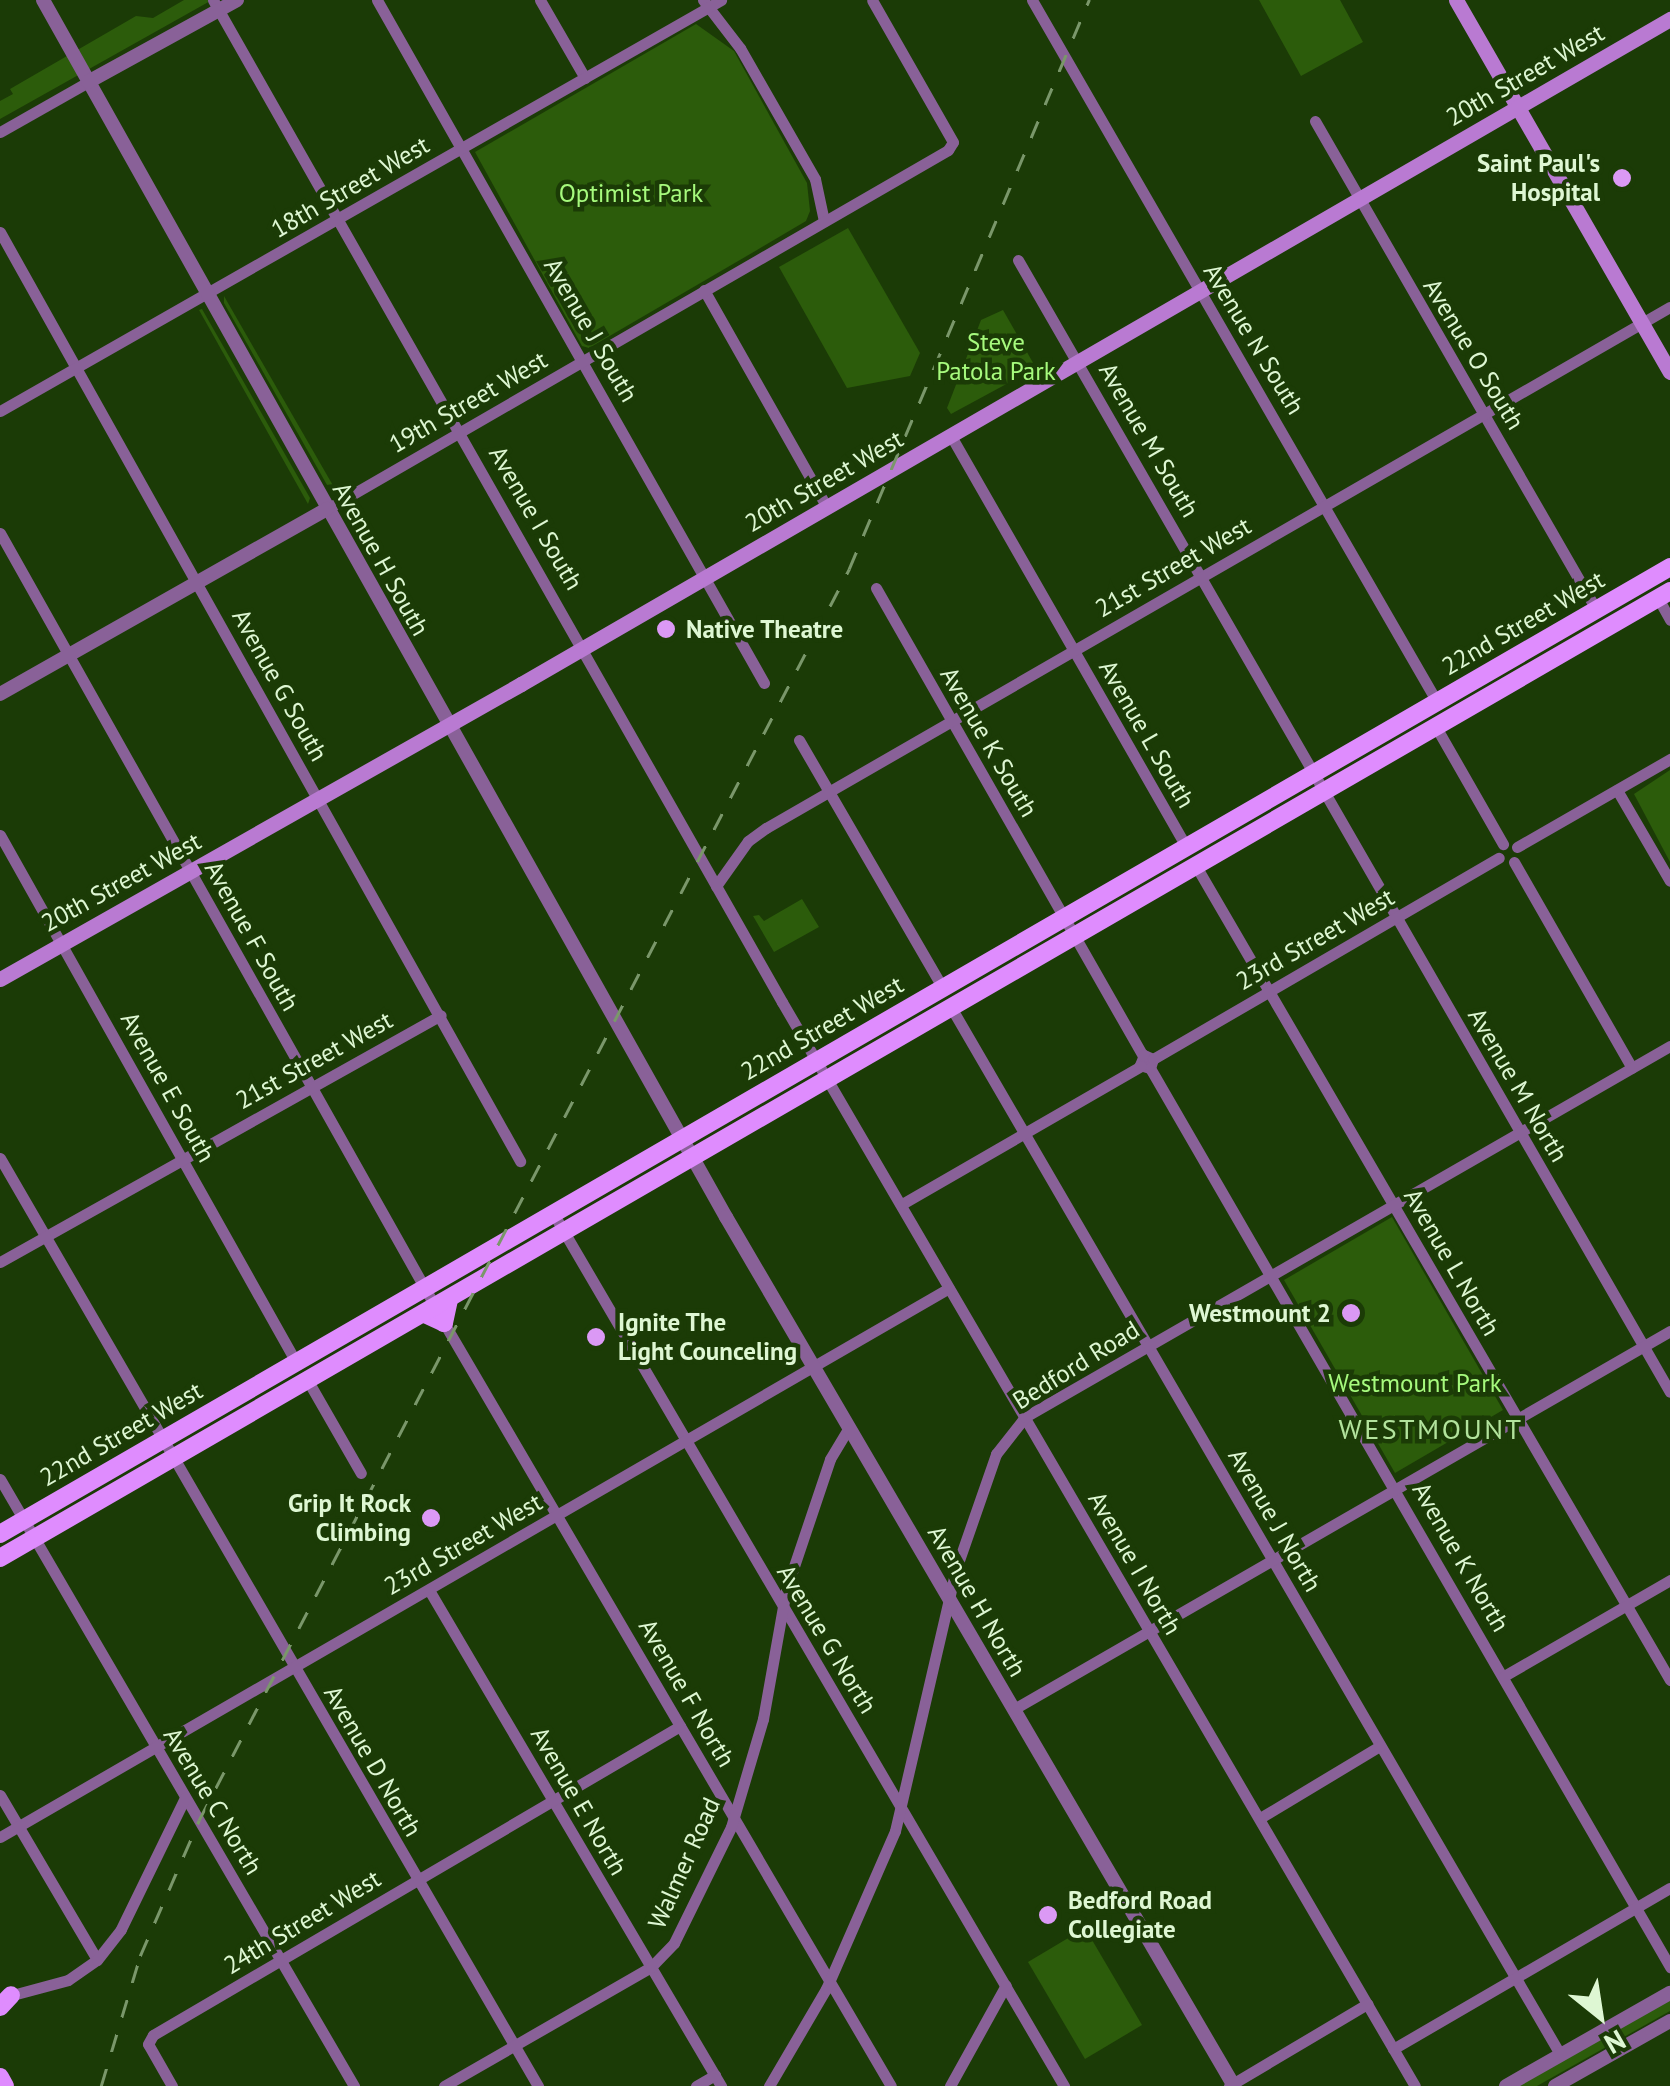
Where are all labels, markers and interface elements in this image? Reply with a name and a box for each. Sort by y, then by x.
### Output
street label: 20th Street West [1440,18,1610,132]
street label: 18th Street West [265,130,435,244]
place label: Saint Paul's Hospital [1477,149,1600,208]
marker: Saint Paul's Hospital [1609,165,1635,191]
park label: Optimist Park [559,178,703,208]
street label: Avenue J South [538,253,644,407]
street label: Avenue N South [1197,258,1311,420]
street label: Avenue O South [1417,273,1531,435]
park label: Steve Patola Park [936,328,1056,387]
street label: 19th Street West [383,345,553,459]
street label: Avenue M South [1093,357,1205,523]
street label: 20th Street West [739,424,909,538]
street label: Avenue I South [483,441,589,595]
street label: Avenue H South [327,477,435,641]
street label: 21st Street West [1090,510,1256,624]
street label: 22nd Street West [1436,564,1610,682]
street label: Avenue G South [226,604,334,766]
place label: Native Theatre [686,614,844,644]
marker: Native Theatre [655,618,677,640]
street label: Avenue L South [1092,654,1202,814]
street label: Avenue K South [934,661,1044,823]
street label: 20th Street West [36,826,206,938]
street label: Avenue F South [198,856,306,1016]
street label: 23rd Street West [1231,882,1399,996]
street label: 22nd Street West [735,969,909,1087]
street label: Avenue M North [1462,1003,1574,1167]
street label: 21st Street West [230,1005,398,1115]
street label: Avenue E South [114,1007,222,1167]
street label: Avenue L North [1398,1183,1506,1341]
place label: Westmount 2 [1189,1298,1331,1328]
marker: Westmount 2 [1340,1302,1362,1324]
place label: Ignite The Light Counceling [618,1308,797,1367]
street label: Bedford Road [1007,1314,1145,1416]
marker: Ignite The Light Counceling [583,1324,609,1350]
park label: Westmount Park [1328,1368,1502,1398]
street label: 22nd Street West [34,1375,208,1493]
district label: WESTMOUNT [1338,1412,1524,1446]
street label: Avenue J North [1222,1443,1328,1597]
street label: Avenue K North [1406,1477,1516,1637]
street label: Avenue I North [1082,1486,1188,1640]
street label: 23rd Street West [379,1487,547,1601]
place label: Grip It Rock Climbing [288,1489,411,1548]
marker: Grip It Rock Climbing [420,1507,442,1529]
street label: Avenue H North [922,1520,1032,1682]
street label: Avenue G North [771,1559,883,1719]
street label: Avenue F North [633,1614,741,1772]
street label: Avenue D North [318,1680,428,1842]
street label: Avenue E North [524,1721,634,1881]
street label: Avenue C North [157,1722,269,1880]
street label: Walmer Road [642,1793,726,1933]
street label: 24th Street West [218,1863,386,1981]
place label: Bedford Road Collegiate [1068,1886,1212,1945]
marker: Bedford Road Collegiate [1037,1904,1059,1926]
north arrow [1550,1966,1650,2066]
text: N [1598,2022,1632,2063]

